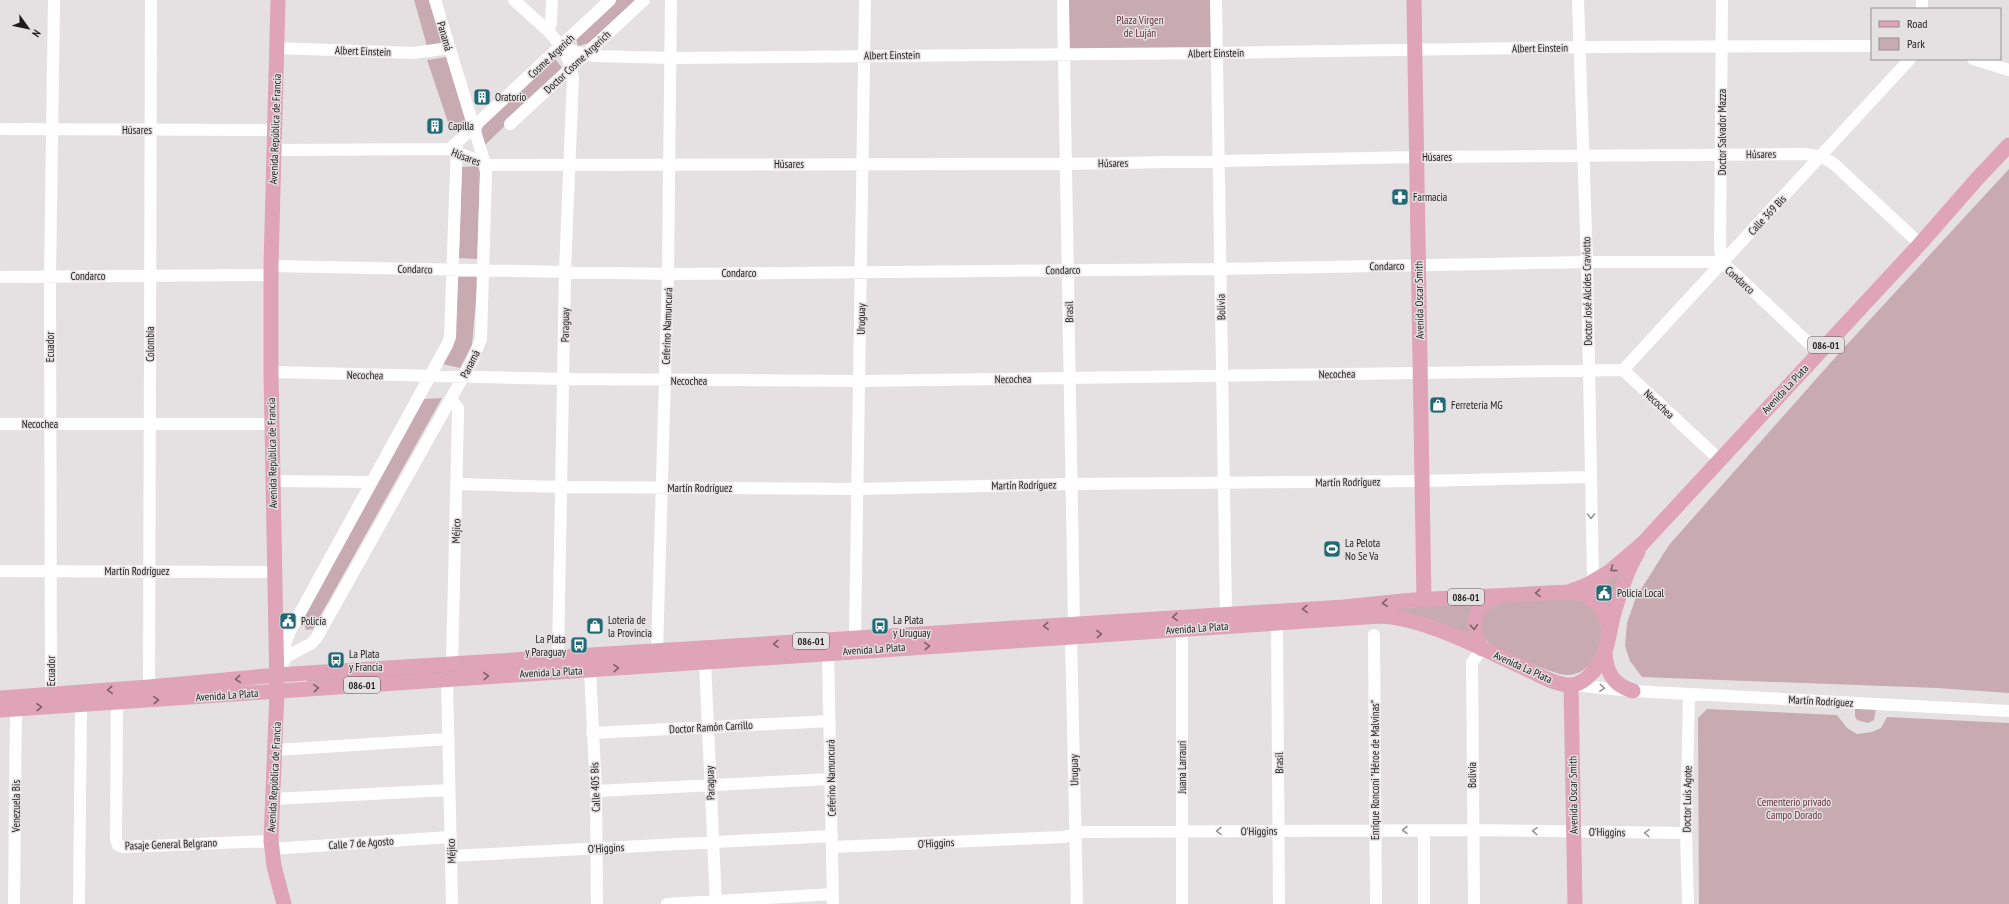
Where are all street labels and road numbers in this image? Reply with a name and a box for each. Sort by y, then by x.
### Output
street label: Panamá [434,20,456,52]
street label: Doctor Cosme Argerich [541,27,613,96]
street label: Cosme Argerich [525,31,577,81]
street label: Albert Einstein [1512,41,1568,55]
street label: Albert Einstein [335,43,391,59]
street label: Albert Einstein [1188,46,1244,60]
street label: Albert Einstein [864,48,920,62]
street label: Avenida República de Francia [266,73,284,185]
street label: Doctor Salvador Mazza [1715,89,1729,175]
street label: Húsares [122,123,152,137]
street label: Húsares [449,145,483,169]
street label: Húsares [1746,147,1776,161]
street label: Húsares [1422,150,1452,164]
street label: Húsares [1098,156,1128,170]
street label: Húsares [774,157,804,171]
street label: Calle 369 Bis [1745,192,1789,238]
street label: Doctor José Alcides Craviotto [1579,236,1595,346]
street label: Condarco [1369,259,1405,273]
street label: Avenida Oscar Smith [1411,261,1427,339]
street label: Condarco [397,262,433,276]
street label: Condarco [1045,263,1081,277]
street label: Condarco [1722,263,1758,297]
street label: Condarco [722,266,757,280]
street label: Condarco [71,269,106,283]
street label: Ceferino Namuncurá [659,287,675,365]
street label: Bolivia [1214,294,1228,320]
street label: Brasil [1062,301,1076,323]
street label: Uruguay [854,302,868,335]
street label: Paraguay [558,307,572,342]
street label: Colombia [143,326,157,362]
street label: Ecuador [43,332,57,362]
road number: 086-01 [1808,337,1844,353]
street label: Panamá [457,348,483,380]
street label: Avenida La Plata [1758,361,1812,417]
street label: Necochea [1319,367,1355,381]
street label: Necochea [347,368,383,382]
street label: Necochea [995,372,1031,386]
street label: Necochea [671,374,707,388]
street label: Necochea [1641,386,1677,422]
street label: Avenida República de Francia [264,397,280,509]
street label: Necochea [22,417,58,431]
street label: Martín Rodríguez [1315,474,1381,490]
street label: Martín Rodríguez [991,477,1057,493]
street label: Martín Rodríguez [668,481,733,495]
street label: Méjico [449,518,463,544]
street label: Martín Rodríguez [105,564,170,578]
road number: 086-01 [1448,589,1484,605]
street label: Avenida La Plata [1165,619,1229,637]
road number: 086-01 [793,633,829,649]
street label: Avenida La Plata [842,640,906,658]
street label: Avenida La Plata [1491,648,1555,686]
street label: Ecuador [44,656,58,686]
street label: Avenida La Plata [519,663,583,681]
road number: 086-01 [344,677,380,693]
street label: Avenida La Plata [195,686,259,704]
street label: Martín Rodríguez [1788,692,1854,710]
street label: Enrique Ronconi "Héroe de Malvinas" [1368,700,1382,840]
street label: Doctor Ramón Carrillo [669,718,753,736]
street label: Avenida República de Francia [264,721,284,833]
street label: Ceferino Namuncurá [823,739,839,817]
street label: Juana Larrauri [1175,741,1189,794]
street label: Brasil [1272,752,1286,774]
street label: Uruguay [1067,753,1081,786]
street label: Avenida Oscar Smith [1565,756,1581,834]
street label: Calle 405 Bis [587,762,603,812]
street label: Bolivia [1465,762,1479,788]
street label: Paraguay [702,765,718,801]
street label: Doctor Luis Agote [1679,765,1695,833]
street label: Venezuela Bis [9,780,23,833]
street label: O'Higgins [1241,824,1278,838]
street label: O'Higgins [1589,825,1626,839]
street label: Calle 7 de Agosto [328,834,394,852]
street label: Pasaje General Belgrano [125,835,218,853]
street label: O'Higgins [917,835,955,851]
street label: Méjico [444,838,458,864]
street label: O'Higgins [587,840,625,856]

